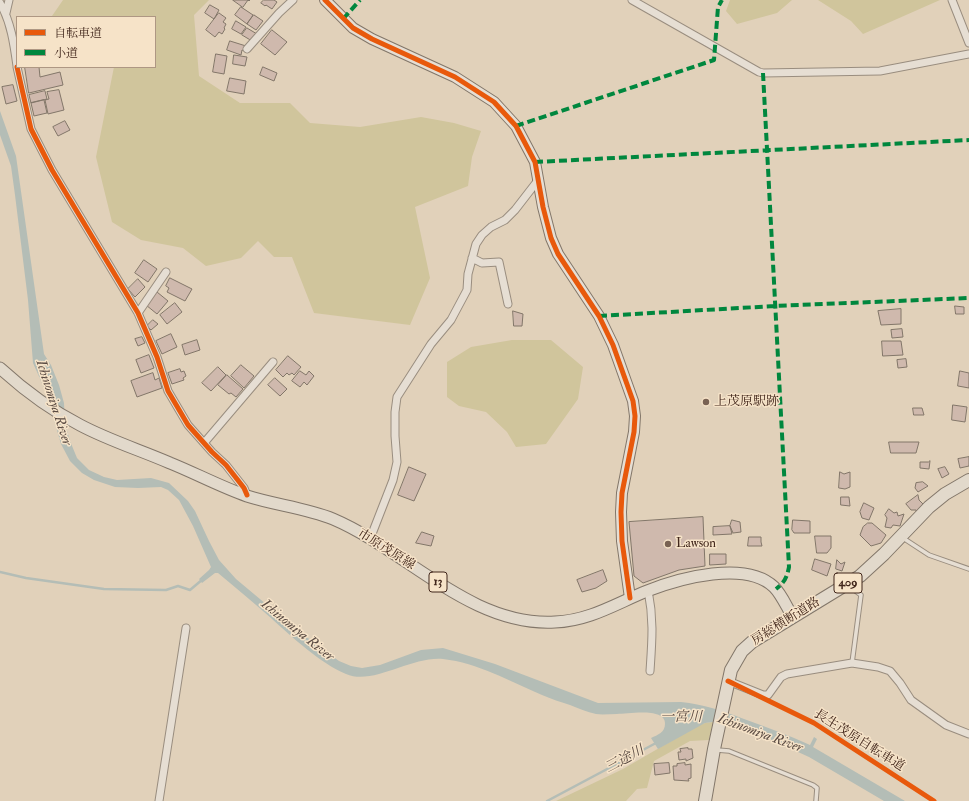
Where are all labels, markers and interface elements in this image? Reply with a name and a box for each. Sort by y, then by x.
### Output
legend [16,16,156,68]
text: 自転車道 [54,26,102,41]
text: 小道 [54,46,78,61]
water label: Ichinomiya River [31,358,75,448]
place label: 上茂原駅跡 [714,394,779,410]
marker: 上茂原駅跡 [701,397,711,407]
street label: 市原茂原線 [354,526,418,574]
place label: Lawson [676,536,716,552]
marker: Lawson [663,539,673,549]
road number: 13 [429,572,447,592]
road number: 409 [834,573,862,593]
street label: 房総横断道路 [749,595,823,649]
water label: Ichinomiya River [257,596,337,666]
street label: 長生茂原自転車道 [811,707,907,775]
water label: 一宮川 [660,710,702,726]
water label: Ichinomiya River [715,711,805,757]
water label: 三途川 [603,743,647,777]

